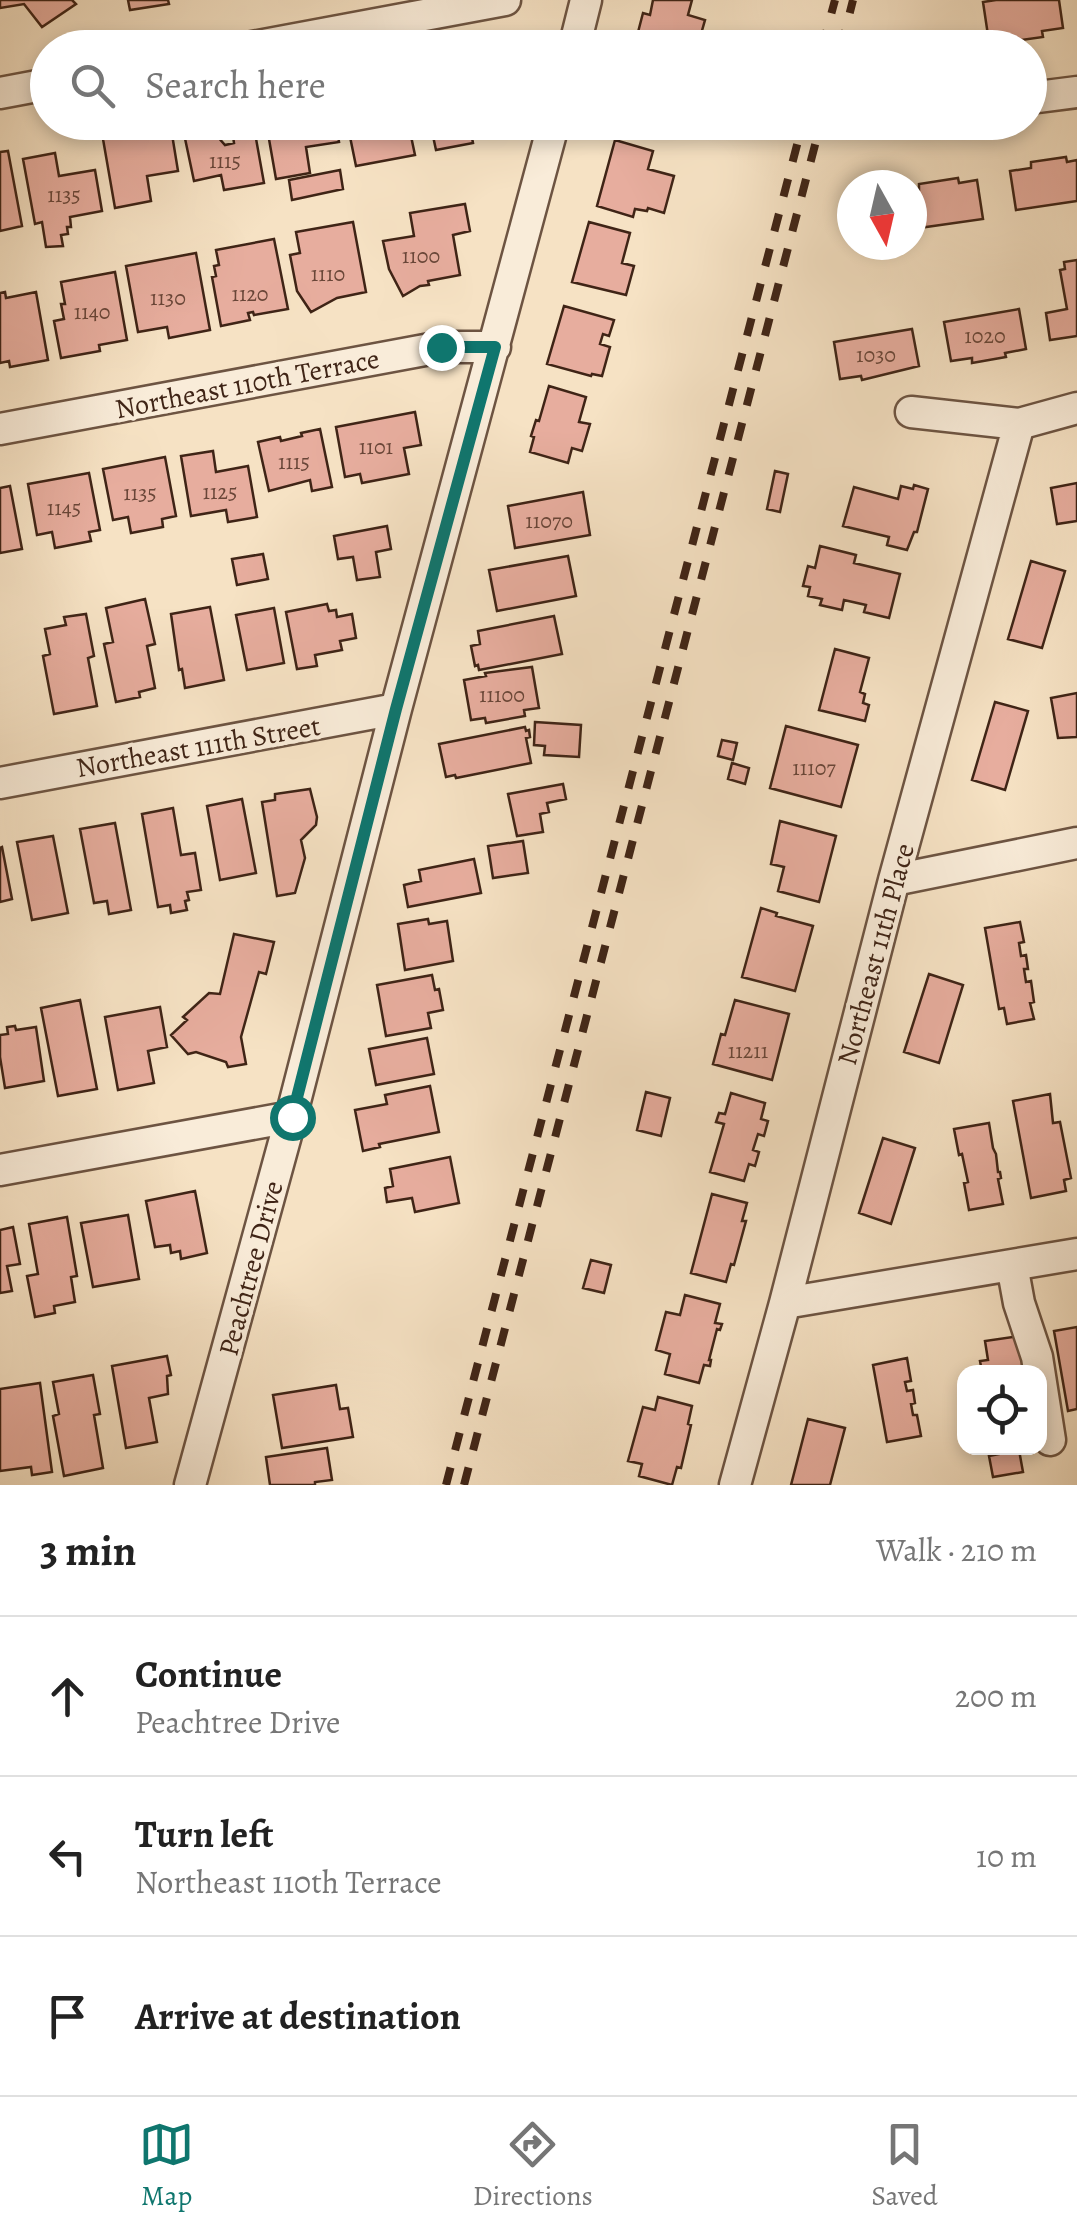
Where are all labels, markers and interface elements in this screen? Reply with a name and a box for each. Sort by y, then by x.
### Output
search box [30,30,1047,140]
icon: search [65,58,120,113]
text: Search here [145,59,326,111]
house number: 1115 [209,146,241,176]
north arrow [837,170,927,260]
house number: 1135 [47,180,81,210]
house number: 1100 [402,241,440,271]
house number: 1110 [311,259,345,289]
house number: 1120 [231,279,269,309]
house number: 1130 [150,283,186,313]
house number: 1140 [74,297,110,327]
house number: 1020 [964,321,1006,351]
route end [419,325,465,371]
street label: Northeast 110th Terrace [112,340,382,428]
house number: 1030 [856,340,896,370]
house number: 1101 [359,432,393,462]
house number: 1115 [278,447,310,477]
house number: 1125 [203,477,237,507]
house number: 1135 [123,478,157,508]
house number: 1145 [47,493,81,523]
house number: 11070 [525,506,573,536]
house number: 11100 [479,680,525,710]
street label: Northeast 111th Street [73,707,323,787]
house number: 11107 [792,753,837,783]
street label: Northeast 11th Place [828,839,924,1069]
house number: 11211 [728,1036,768,1066]
route start [270,1095,316,1141]
street label: Peachtree Drive [209,1177,293,1360]
map controls [957,1365,1047,1455]
button: locate [957,1365,1047,1455]
text: 3 min [40,1522,136,1579]
text: Walk · 210 m [876,1528,1037,1572]
text: Continue [135,1648,282,1700]
icon: ahead [40,1669,95,1724]
text: 200 m [955,1674,1037,1718]
text: Peachtree Drive [135,1700,340,1744]
text: Turn left [135,1808,274,1860]
icon: left [40,1829,95,1884]
text: 10 m [976,1834,1037,1878]
text: Northeast 110th Terrace [135,1860,442,1904]
icon: arrive [40,1989,95,2044]
text: Arrive at destination [135,1990,461,2042]
tab: Map [139,2117,194,2215]
tab: Directions [473,2117,593,2215]
tab: Saved [871,2117,938,2215]

